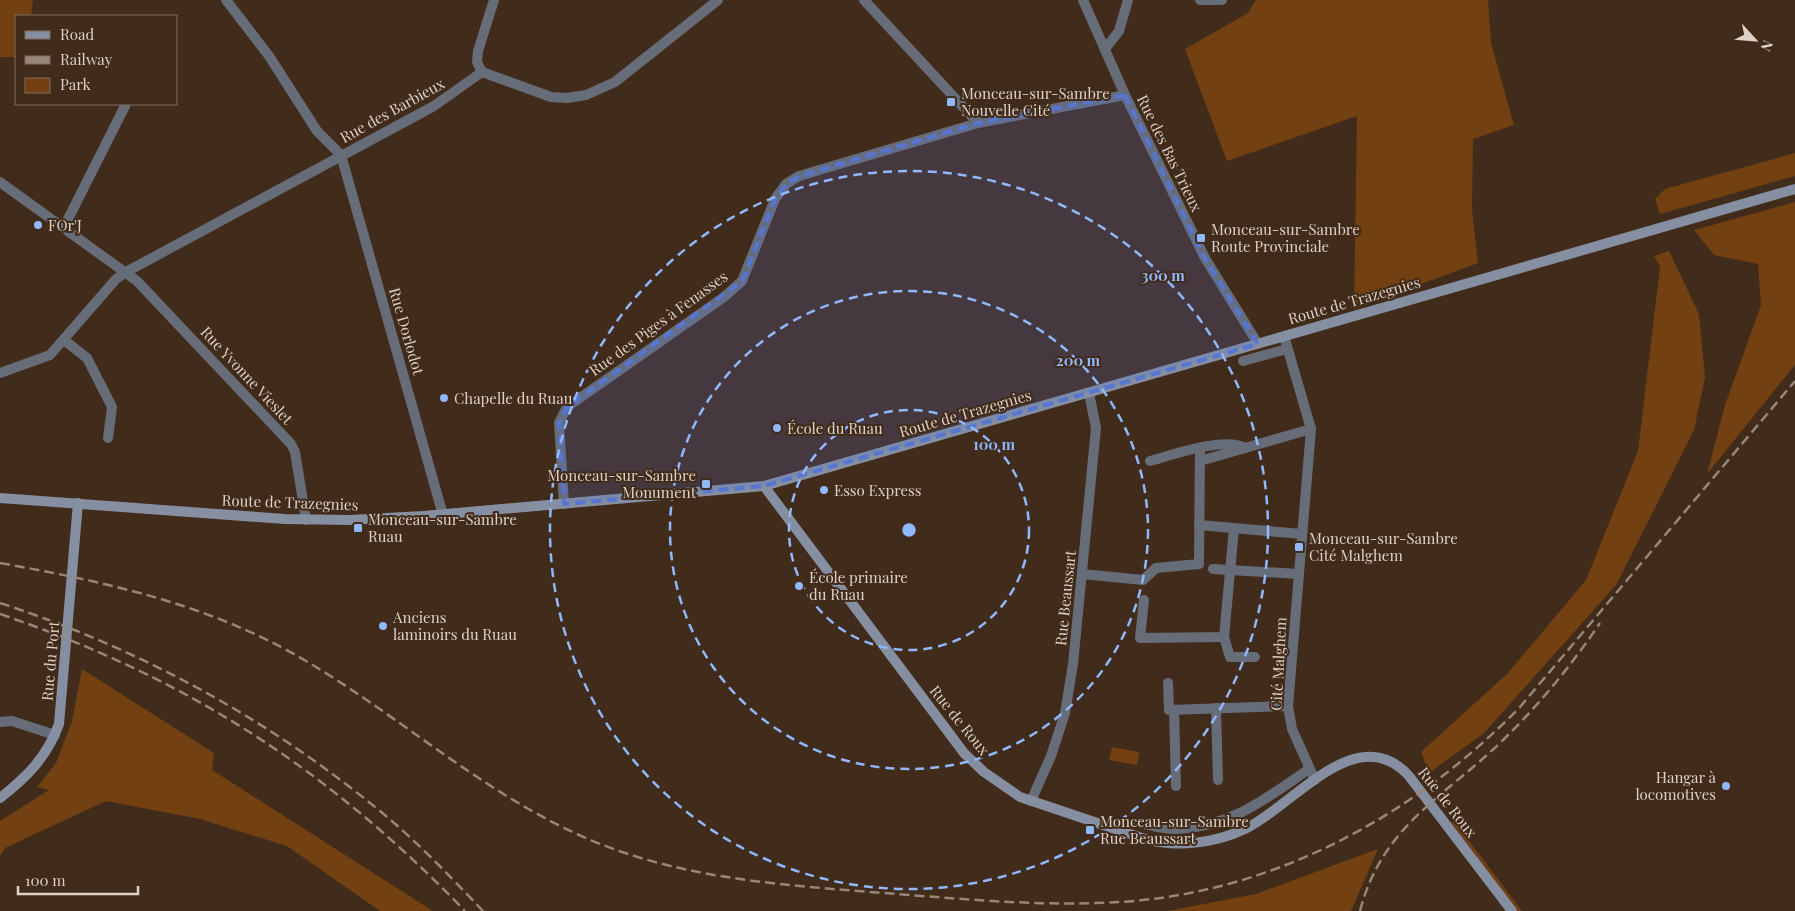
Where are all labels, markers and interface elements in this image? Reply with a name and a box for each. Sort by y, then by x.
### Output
legend [15,15,178,105]
north arrow [1730,15,1780,65]
text: Road [60,24,94,44]
text: N [1756,37,1778,55]
text: Railway [60,49,113,69]
street label: Rue des Barbieux [336,73,448,147]
text: Park [60,74,92,94]
place label: Monceau-sur-Sambre Nouvelle Cité [961,83,1110,120]
street label: Rue des Bas Trieux [1133,91,1207,215]
marker: Monceau-sur-Sambre Nouvelle Cité [945,96,957,108]
place label: FOr'J [48,215,82,235]
marker: FOr'J [32,219,44,231]
place label: Monceau-sur-Sambre Route Provinciale [1211,219,1360,256]
marker: Monceau-sur-Sambre Route Provinciale [1195,232,1207,244]
text: 300 m [1141,265,1185,285]
street label: Rue des Piges à Fenasses [585,266,731,380]
street label: Route de Trazegnies [1286,272,1422,328]
street label: Rue Dorlodot [385,285,429,378]
street label: Rue Yvonne Vieslet [196,322,298,429]
text: 200 m [1056,350,1101,370]
street label: Route de Trazegnies [897,385,1033,441]
place label: Chapelle du Ruau [454,388,573,408]
marker: Chapelle du Ruau [438,392,450,404]
place label: École du Ruau [787,418,883,438]
marker: École du Ruau [771,422,783,434]
text: 100 m [973,434,1016,454]
place label: Monceau-sur-Sambre Monument [547,465,697,502]
marker: Monceau-sur-Sambre Monument [700,478,712,490]
place label: Esso Express [834,480,922,500]
marker: Esso Express [818,484,830,496]
street label: Route de Trazegnies [221,490,359,514]
place label: Monceau-sur-Sambre Ruau [368,509,517,546]
centre of rings [900,521,918,539]
marker: Monceau-sur-Sambre Ruau [352,522,364,534]
place label: Monceau-sur-Sambre Cité Malghem [1309,528,1458,565]
marker: Monceau-sur-Sambre Cité Malghem [1293,541,1305,553]
street label: Rue Beaussart [1050,549,1080,647]
place label: École primaire du Ruau [809,567,908,604]
marker: École primaire du Ruau [793,580,805,592]
place label: Anciens laminoirs du Ruau [392,607,517,644]
street label: Cité Malghem [1266,616,1290,711]
street label: Rue du Port [37,620,63,702]
marker: Anciens laminoirs du Ruau [377,620,389,632]
street label: Rue de Roux [926,681,994,759]
street label: Rue de Roux [1414,763,1482,842]
place label: Hangar à locomotives [1635,767,1717,804]
marker: Hangar à locomotives [1720,780,1732,792]
place label: Monceau-sur-Sambre Rue Beaussart [1100,811,1249,848]
marker: Monceau-sur-Sambre Rue Beaussart [1084,824,1096,836]
scale bar [18,864,138,896]
text: 100 m [25,870,66,890]

